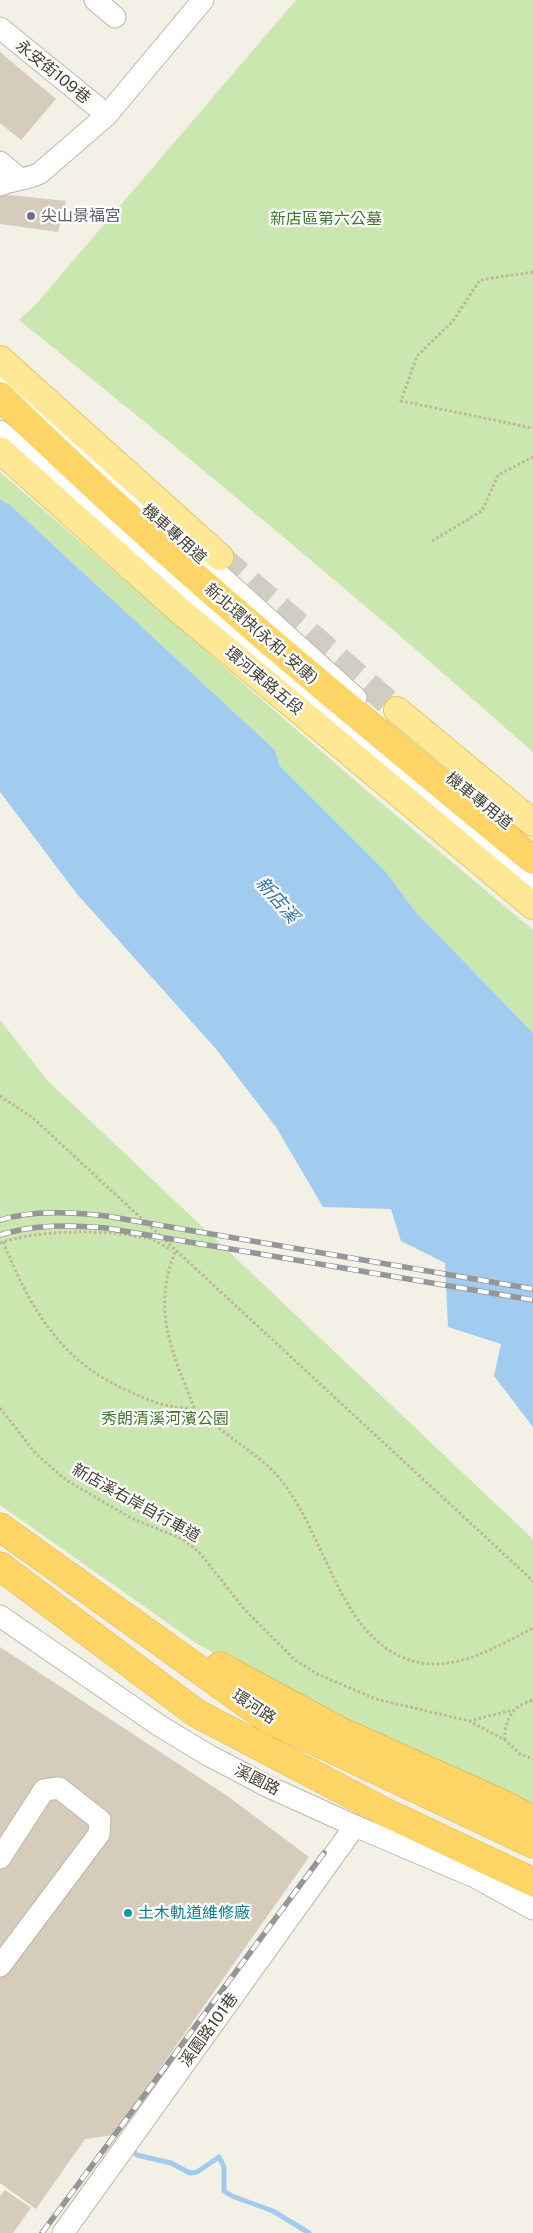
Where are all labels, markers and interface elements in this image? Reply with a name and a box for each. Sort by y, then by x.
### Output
street label: 永安街109巷 [12,36,94,108]
place label: 尖山景福宮 [41,206,121,226]
park label: 新店區第六公墓 [270,209,382,229]
marker: 尖山景福宮 [25,210,37,222]
street label: 機車專用道 [138,500,210,568]
street label: 新北環快(永和-安康) [200,580,322,688]
street label: 環河東路五段 [221,643,307,719]
street label: 機車專用道 [442,768,516,834]
water label: 新店溪 [251,873,303,927]
park label: 秀朗清溪河濱公園 [101,1409,229,1429]
street label: 新店溪右岸自行車道 [68,1460,204,1546]
street label: 環河路 [229,1686,279,1728]
street label: 溪園路 [231,1761,283,1799]
place label: 土木軌道維修廠 [138,1903,250,1923]
marker: 土木軌道維修廠 [122,1907,134,1919]
street label: 溪園路101巷 [176,1989,242,2071]

